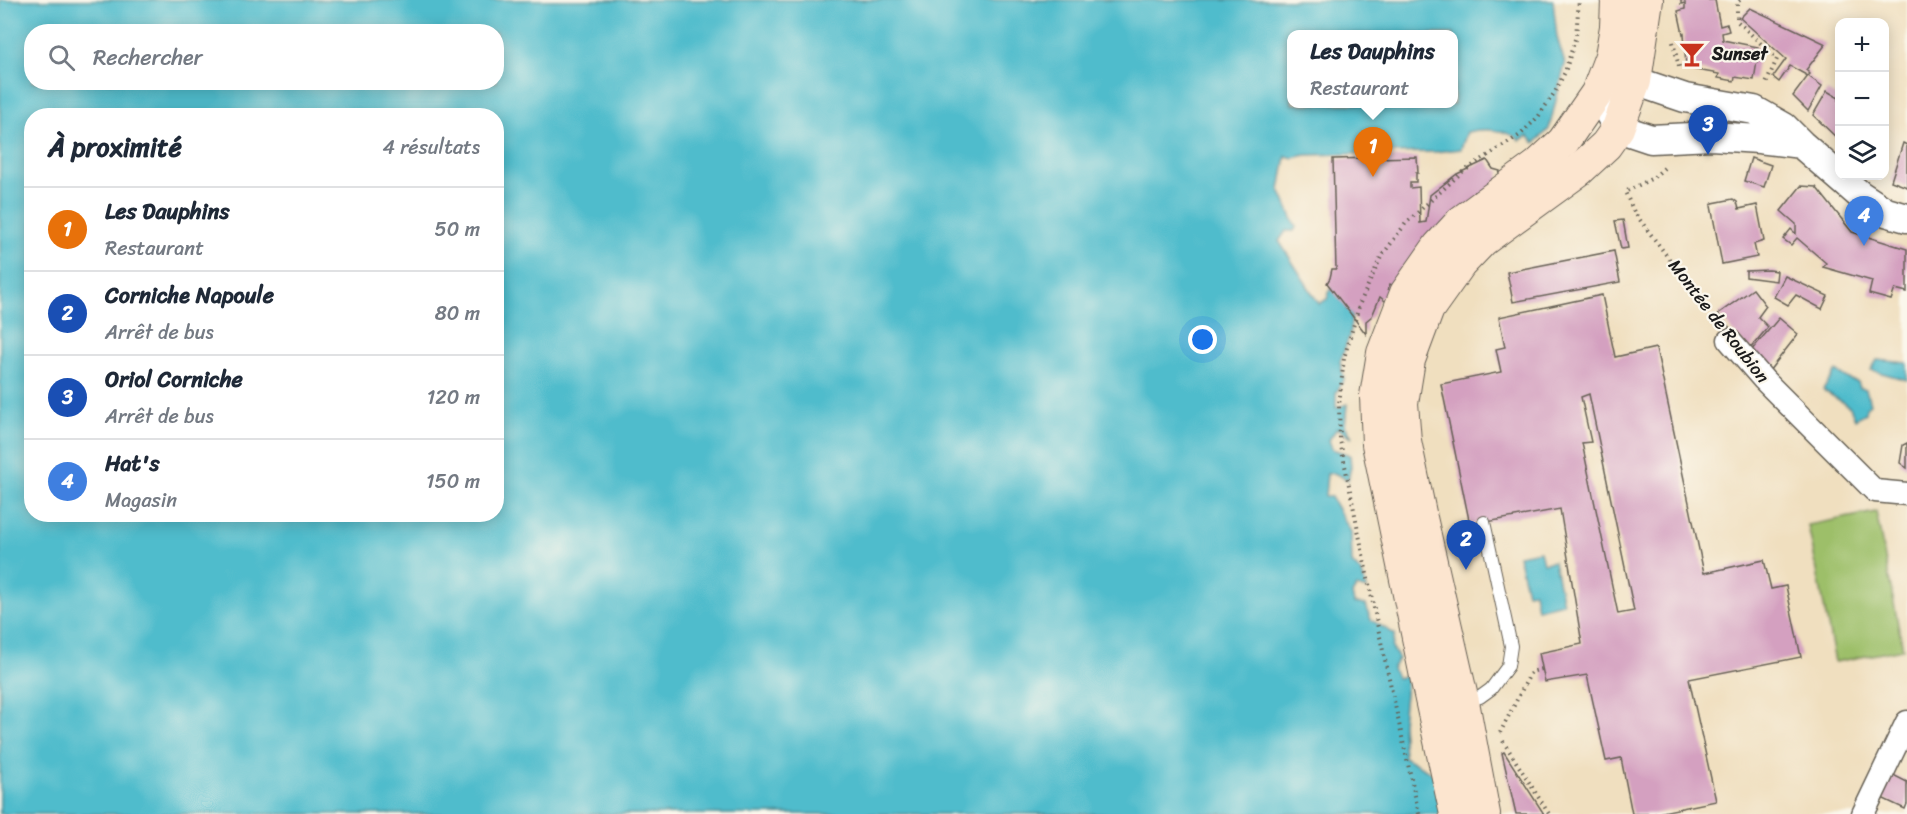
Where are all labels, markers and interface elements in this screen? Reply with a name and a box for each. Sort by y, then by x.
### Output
map controls [1835,18,1889,180]
button: + [1835,18,1889,72]
search box [24,24,504,90]
popup [1287,30,1458,108]
text: Les Dauphins [1310,32,1435,71]
text: Rechercher [93,38,203,77]
place label: Sunset [1711,38,1769,70]
bar icon: Sunset [1677,39,1707,69]
icon: search [45,41,78,74]
text: Restaurant [1310,71,1409,106]
button: − [1835,72,1889,126]
pin: 3 [1688,106,1728,155]
text: À proximité [48,124,182,170]
button: layers [1835,126,1889,180]
pin: 1 [1354,128,1392,177]
text: 4 résultats [382,130,480,165]
text: Les Dauphins [105,192,230,231]
pin: 4 [1844,196,1884,246]
text: 1 [63,212,72,247]
text: 50 m [435,212,480,247]
text: Restaurant [105,231,204,266]
street label: Montée de Roubion [1660,252,1778,391]
text: Corniche Napoule [105,276,274,315]
text: 2 [62,296,73,331]
text: 80 m [435,296,480,331]
text: Arrêt de bus [105,315,214,350]
your location [1188,325,1217,354]
text: Oriol Corniche [105,360,243,399]
text: 3 [62,380,73,415]
text: 120 m [427,380,480,415]
text: Arrêt de bus [105,399,214,434]
text: Hat's [105,444,160,483]
text: 4 [61,464,74,499]
text: 150 m [426,464,480,499]
text: Magasin [105,483,177,518]
pin: 2 [1446,520,1486,570]

